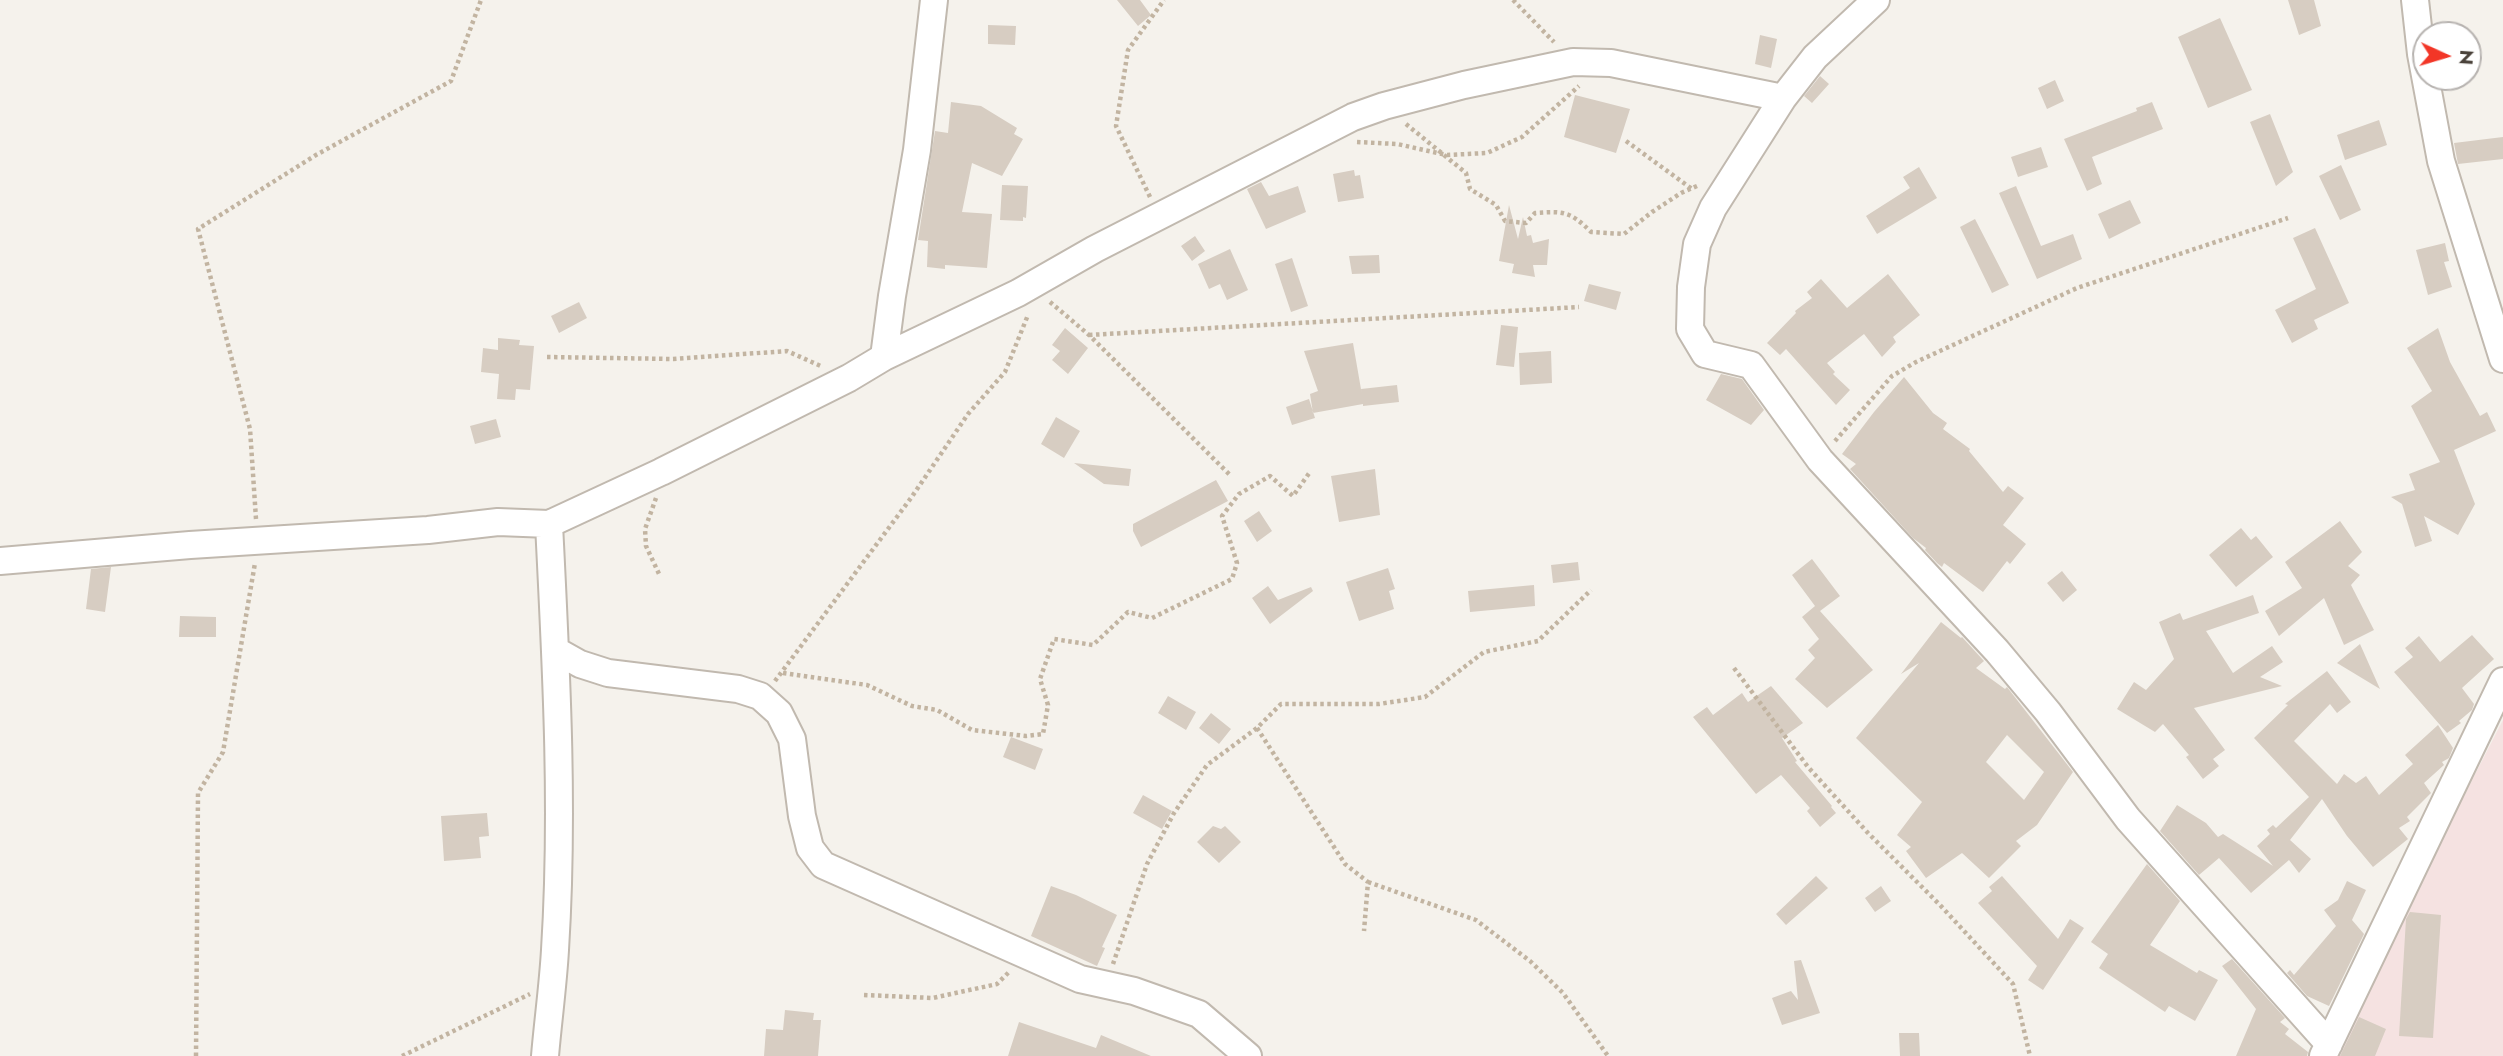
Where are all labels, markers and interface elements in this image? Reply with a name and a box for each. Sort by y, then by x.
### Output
north arrow [2412,21,2482,91]
text: N [2452,49,2480,66]

